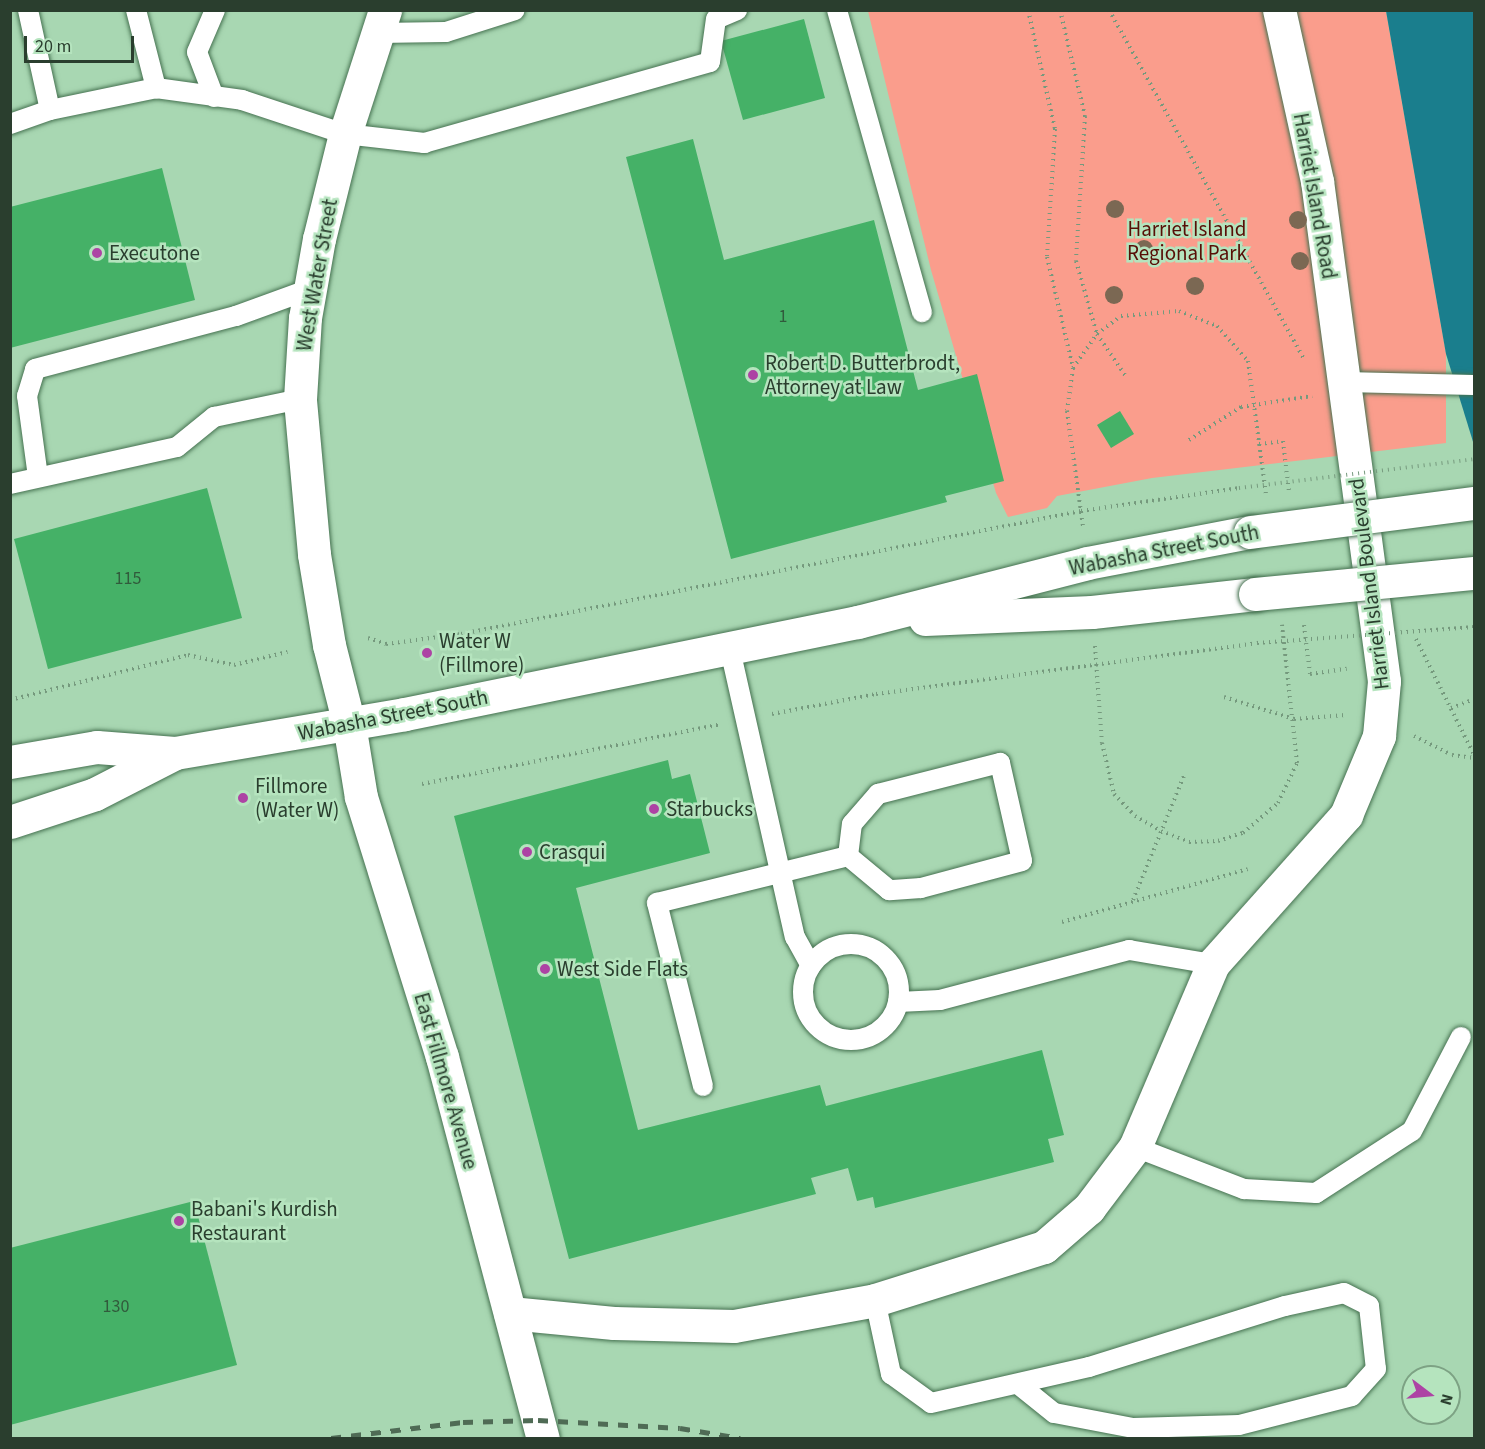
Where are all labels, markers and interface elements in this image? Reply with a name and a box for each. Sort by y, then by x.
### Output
scale bar [27,24,136,62]
text: 20 m [35,34,71,59]
street label: Harriet Island Road [1288,111,1342,281]
street label: West Water Street [291,197,343,353]
park label: Harriet Island Regional Park [1127,216,1247,266]
place label: Executone [109,240,200,266]
marker: Executone [90,246,104,260]
house number: 1 [779,306,787,328]
place label: Robert D. Butterbrodt, Attorney at Law [765,350,960,400]
marker: Robert D. Butterbrodt, Attorney at Law [746,368,760,382]
street label: Harriet Island Boulevard [1344,477,1394,691]
street label: Wabasha Street South [1067,519,1261,581]
house number: 115 [115,568,141,590]
place label: Water W (Fillmore) [439,628,524,678]
marker: Water W (Fillmore) [420,646,434,660]
street label: Wabasha Street South [296,684,490,746]
place label: Fillmore (Water W) [255,773,339,823]
marker: Fillmore (Water W) [236,791,250,805]
place label: Starbucks [666,796,753,822]
marker: Starbucks [647,802,661,816]
place label: Crasqui [539,839,605,865]
marker: Crasqui [520,845,534,859]
place label: West Side Flats [557,956,688,982]
marker: West Side Flats [538,962,552,976]
street label: East Fillmore Avenue [409,990,483,1172]
place label: Babani's Kurdish Restaurant [191,1196,338,1246]
marker: Babani's Kurdish Restaurant [172,1214,186,1228]
house number: 130 [103,1296,129,1318]
north arrow [1401,1365,1461,1425]
text: N [1434,1391,1458,1408]

